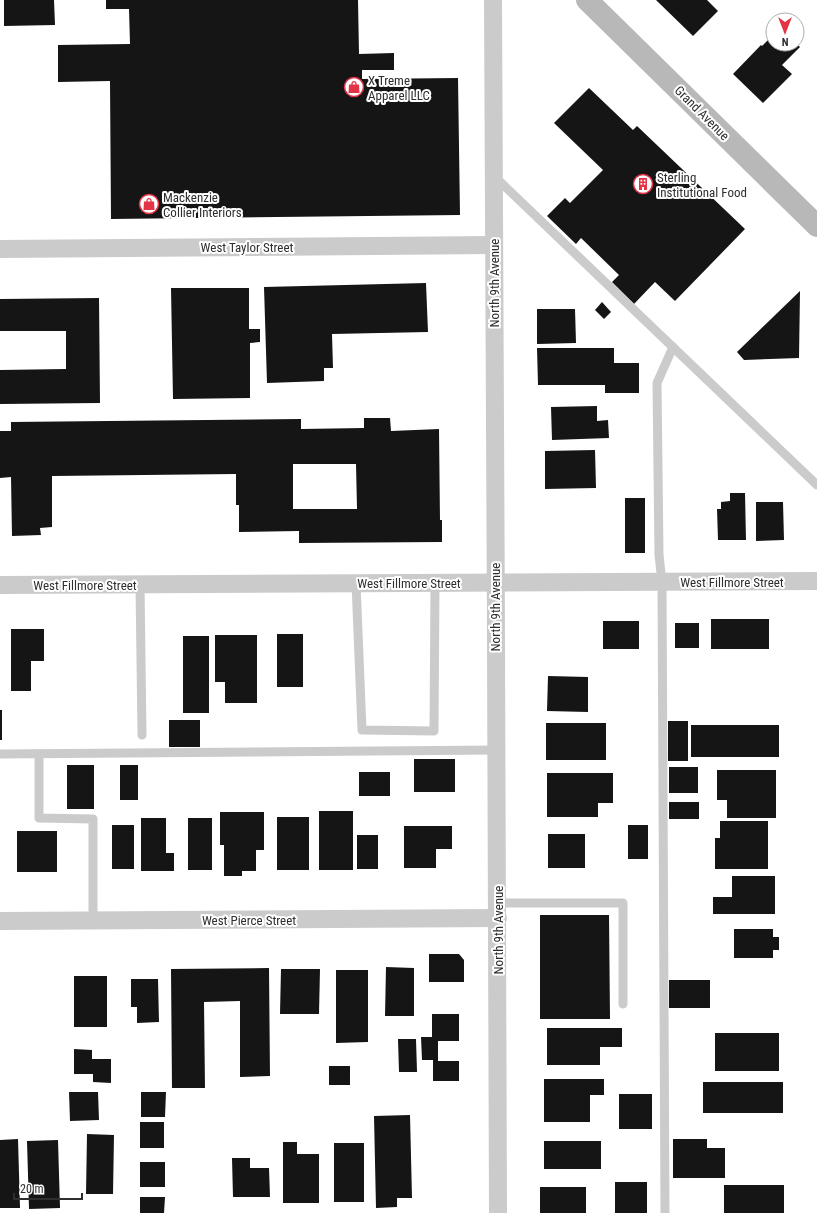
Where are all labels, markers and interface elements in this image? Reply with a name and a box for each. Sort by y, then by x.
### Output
north arrow [765,12,805,52]
text: N [781,35,788,48]
place label: X Treme Apparel LLC [368,73,430,103]
shop icon: X Treme Apparel LLC [343,76,365,98]
street label: Grand Avenue [672,83,732,143]
place label: Sterling Institutional Food [657,170,747,200]
building icon: Sterling Institutional Food [632,173,654,195]
place label: Mackenzie Collier Interiors [163,190,242,220]
shop icon: Mackenzie Collier Interiors [138,193,160,215]
street label: North 9th Avenue [487,239,502,327]
street label: West Taylor Street [201,240,294,255]
street label: North 9th Avenue [488,563,503,651]
street label: West Fillmore Street [680,575,784,590]
street label: West Fillmore Street [357,576,461,591]
street label: West Fillmore Street [33,578,137,593]
street label: North 9th Avenue [491,886,506,974]
street label: West Pierce Street [202,913,296,928]
scale bar [14,1175,82,1201]
text: 20 m [20,1182,44,1196]

